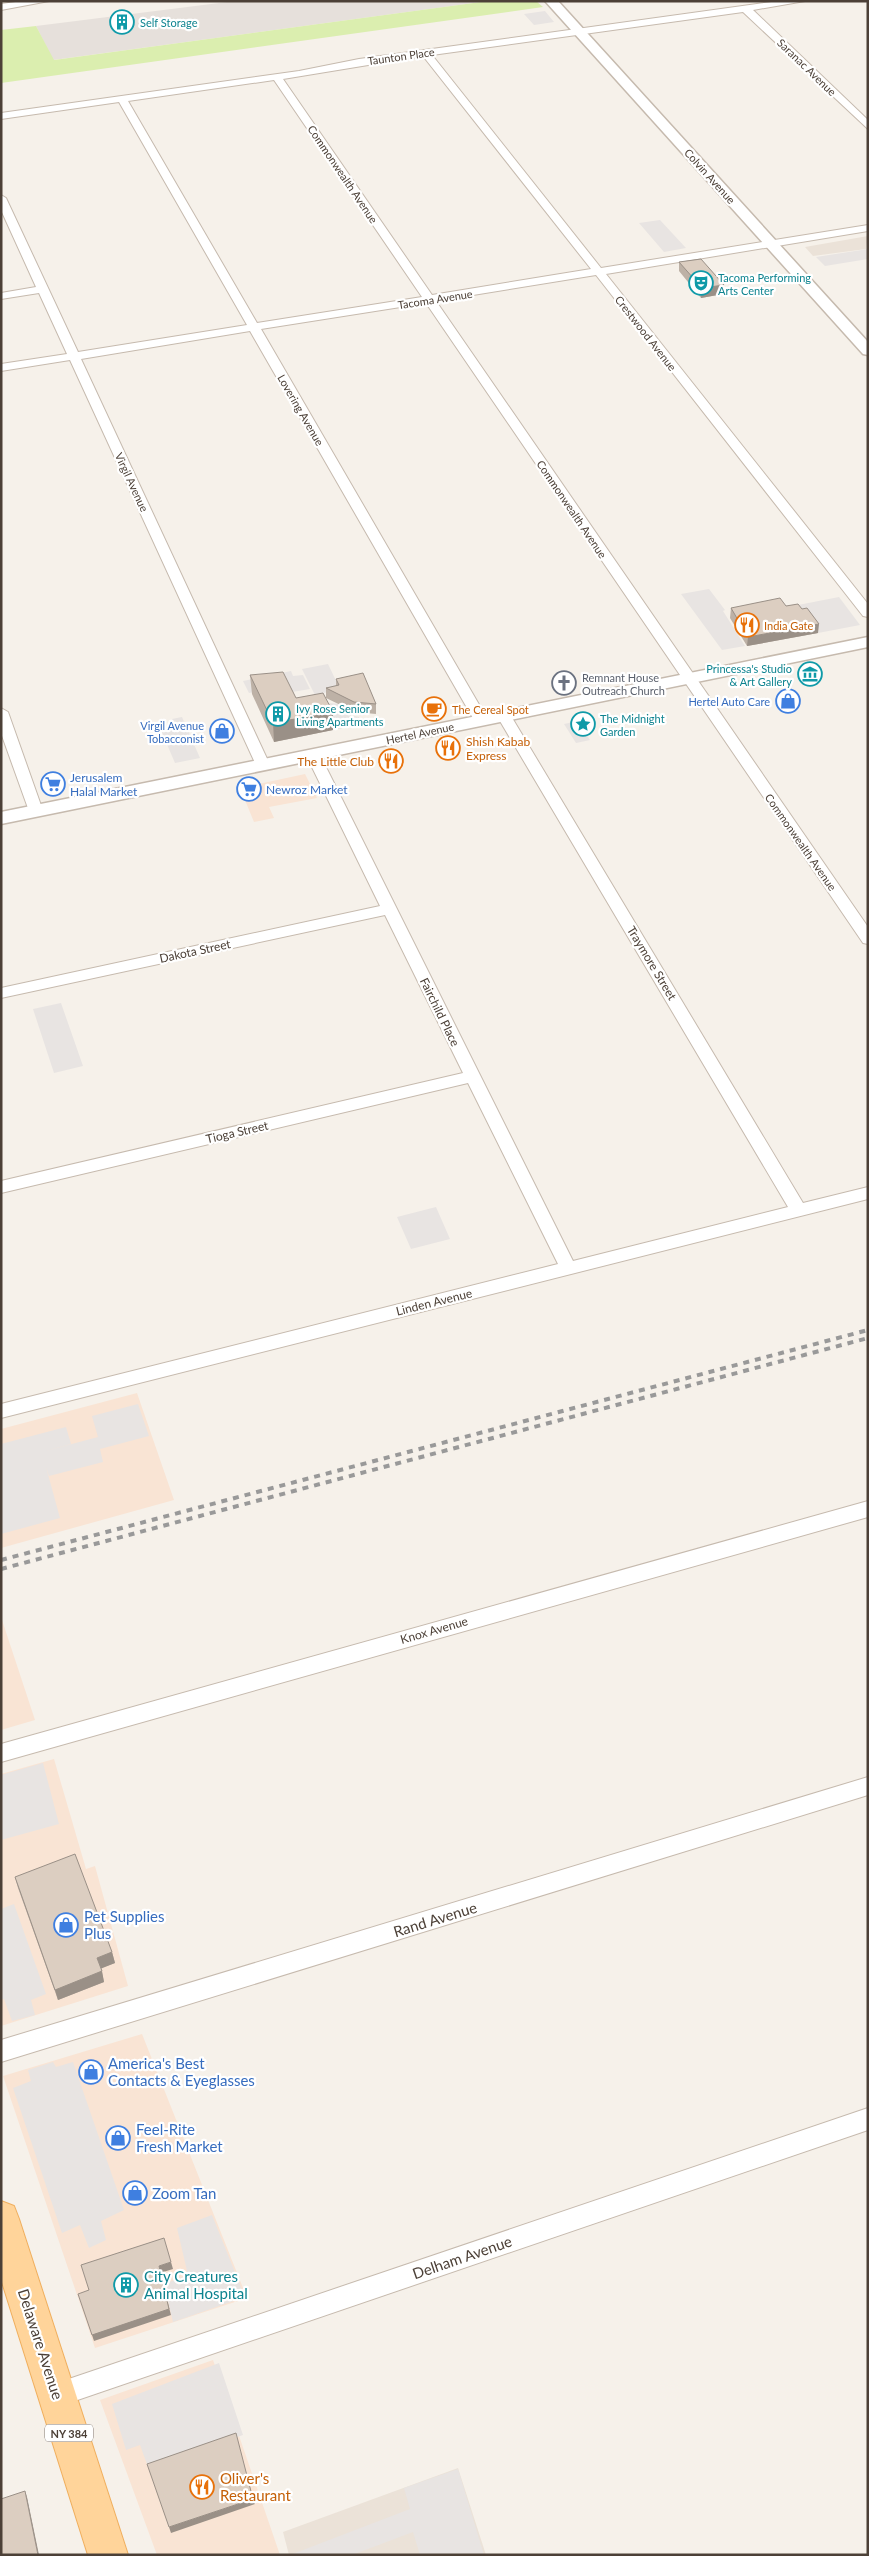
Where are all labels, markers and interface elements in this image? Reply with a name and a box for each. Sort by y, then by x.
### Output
building icon: Self Storage [109,9,135,35]
place label: Self Storage [140,16,198,29]
street label: Saranac Avenue [775,36,839,98]
street label: Taunton Place [367,45,436,67]
street label: Commonwealth Avenue [305,123,381,226]
street label: Colvin Avenue [682,146,738,206]
theatre icon: Tacoma Performing Arts Center [688,270,714,296]
place label: Tacoma Performing Arts Center [718,271,811,297]
street label: Tacoma Avenue [397,287,473,311]
street label: Crestwood Avenue [613,293,679,373]
street label: Lovering Avenue [275,372,327,448]
street label: Virgil Avenue [113,450,151,514]
street label: Commonwealth Avenue [534,458,610,561]
restaurant icon: India Gate [734,612,760,638]
place label: India Gate [764,619,814,632]
museum icon: Princessa's Studio & Art Gallery [797,661,823,687]
place label: Princessa's Studio & Art Gallery [706,662,792,688]
church icon: Remnant House Outreach Church [551,670,577,696]
place label: Remnant House Outreach Church [582,671,665,697]
shop icon: Hertel Auto Care [775,688,801,714]
place label: Hertel Auto Care [688,695,770,708]
cafe icon: The Cereal Spot [421,696,447,722]
building icon: Ivy Rose Senior Living Apartments [265,701,291,727]
place label: Ivy Rose Senior Living Apartments [296,702,384,728]
place label: The Cereal Spot [452,703,529,716]
place icon: The Midnight Garden [570,711,596,737]
place label: The Midnight Garden [600,712,665,738]
shop icon: Virgil Avenue Tobacconist [209,718,235,744]
place label: Virgil Avenue Tobacconist [140,719,204,745]
street label: Hertel Avenue [385,719,455,747]
place label: Shish Kabab Express [466,734,531,763]
restaurant icon: Shish Kabab Express [435,735,461,761]
restaurant icon: The Little Club [378,748,404,774]
place label: The Little Club [297,754,374,769]
place label: Jerusalem Halal Market [70,770,138,799]
supermarket icon: Jerusalem Halal Market [40,771,66,797]
supermarket icon: Newroz Market [236,776,262,802]
place label: Newroz Market [266,782,348,797]
street label: Commonwealth Avenue [763,791,839,893]
street label: Traymore Street [624,923,680,1003]
street label: Dakota Street [158,936,233,966]
street label: Fairchild Place [417,975,463,1049]
street label: Tioga Street [204,1117,270,1146]
street label: Linden Avenue [394,1285,474,1319]
street label: Knox Avenue [398,1613,470,1647]
street label: Rand Avenue [391,1898,479,1940]
place label: Pet Supplies Plus [84,1907,164,1942]
shop icon: Pet Supplies Plus [53,1912,79,1938]
place label: America's Best Contacts & Eyeglasses [108,2054,255,2089]
shop icon: America's Best Contacts & Eyeglasses [78,2059,104,2085]
place label: Feel-Rite Fresh Market [136,2120,223,2155]
shop icon: Feel-Rite Fresh Market [105,2125,131,2151]
shop icon: Zoom Tan [122,2180,148,2206]
place label: Zoom Tan [152,2184,216,2202]
street label: Delham Avenue [410,2232,514,2282]
place label: City Creatures Animal Hospital [144,2267,248,2302]
building icon: City Creatures Animal Hospital [113,2272,139,2298]
street label: Delaware Avenue [15,2286,67,2402]
road number: NY 384 [45,2424,93,2442]
place label: Oliver's Restaurant [220,2469,292,2504]
restaurant icon: Oliver's Restaurant [189,2474,215,2500]

